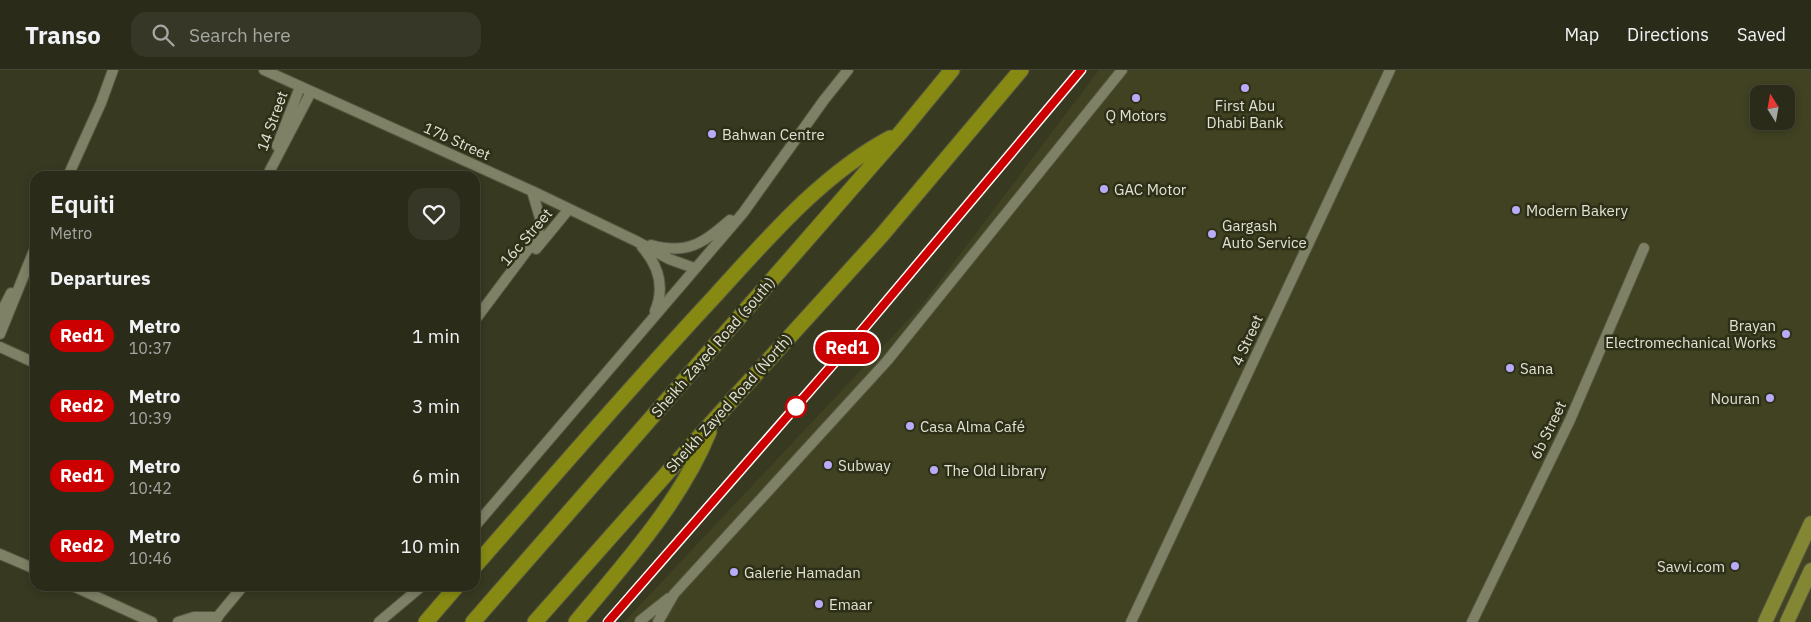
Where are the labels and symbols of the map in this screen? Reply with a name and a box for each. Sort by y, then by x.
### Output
marker: First Abu Dhabi Bank [1239,82,1251,94]
north arrow [1750,85,1795,130]
street label: 14 Street [252,88,292,154]
marker: Q Motors [1130,92,1142,104]
place label: First Abu Dhabi Bank [1207,96,1283,132]
place label: Q Motors [1105,106,1167,125]
street label: 17b Street [421,118,493,164]
place label: Bahwan Centre [722,125,825,144]
marker: Bahwan Centre [706,128,718,140]
place label: GAC Motor [1114,180,1187,199]
marker: GAC Motor [1098,183,1110,195]
place label: Modern Bakery [1526,201,1628,220]
street label: 16c Street [496,204,556,270]
marker: Modern Bakery [1510,204,1522,216]
place label: Gargash Auto Service [1222,216,1307,252]
marker: Gargash Auto Service [1206,228,1218,240]
street label: Sheikh Zayed Road (south) [647,273,779,421]
street label: 4 Street [1227,312,1267,368]
place label: Brayan Electromechanical Works [1605,316,1776,352]
marker: Brayan Electromechanical Works [1780,328,1792,340]
street label: Sheikh Zayed Road (North) [662,330,796,476]
line badge: Red1 [812,332,882,364]
place label: Sana [1520,359,1553,378]
marker: Sana [1504,362,1516,374]
place label: Nouran [1710,389,1760,408]
marker: Nouran [1764,392,1776,404]
unlabelled marker [785,396,807,418]
street label: 6b Street [1526,398,1570,462]
place label: Casa Alma Café [920,417,1025,436]
marker: Casa Alma Café [904,420,916,432]
place label: Subway [838,456,891,475]
marker: Subway [822,459,834,471]
place label: The Old Library [944,461,1047,480]
marker: The Old Library [928,464,940,476]
place label: Savvi.com [1657,557,1725,576]
marker: Savvi.com [1729,560,1741,572]
place label: Galerie Hamadan [744,563,861,582]
marker: Galerie Hamadan [728,566,740,578]
place label: Emaar [829,595,873,614]
marker: Emaar [813,598,825,610]

